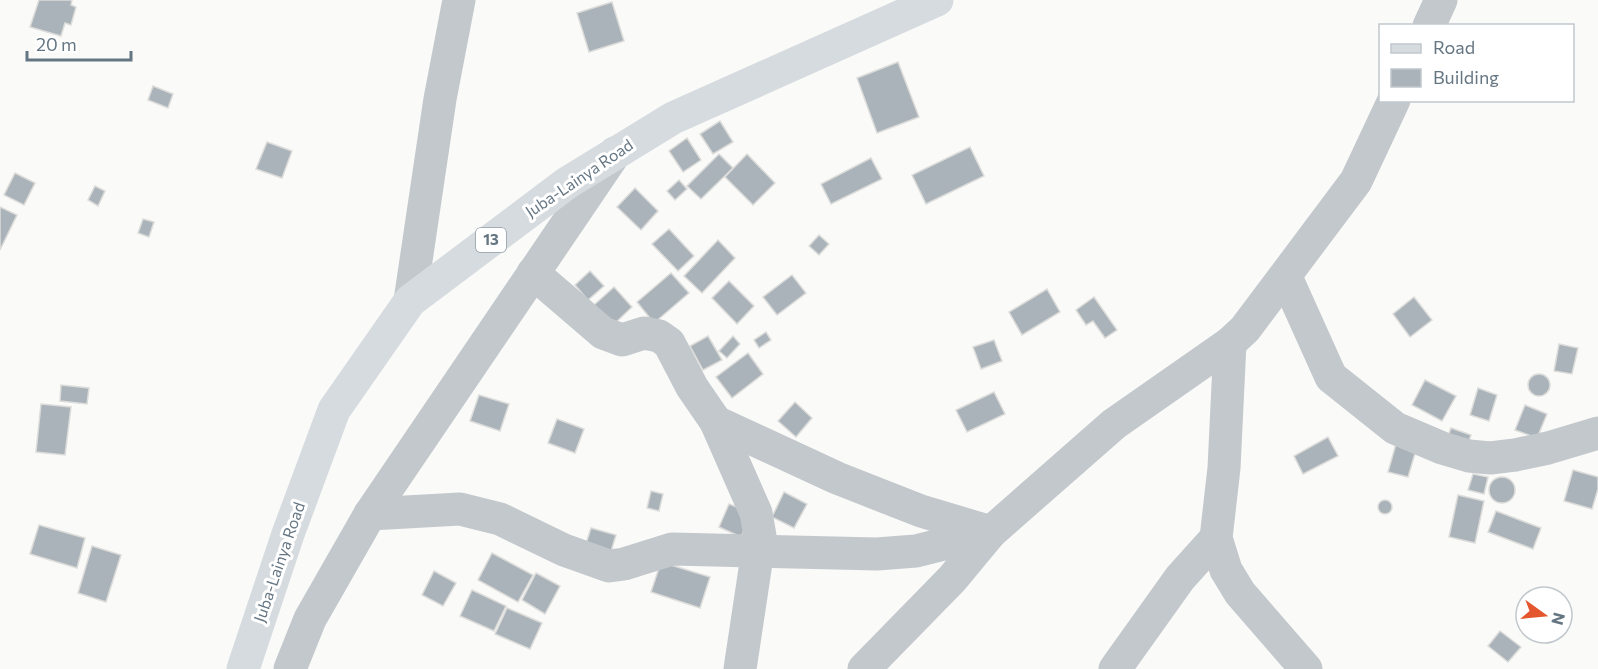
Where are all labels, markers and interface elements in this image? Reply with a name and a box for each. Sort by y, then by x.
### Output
scale bar [27,24,130,62]
legend [1379,24,1574,102]
text: 20 m [36,33,77,55]
text: Road [1433,36,1475,58]
text: Building [1433,66,1499,88]
street label: Juba-Lainya Road [521,135,636,221]
road number: 13 [476,228,506,252]
street label: Juba-Lainya Road [249,499,308,624]
north arrow [1514,585,1574,645]
text: N [1548,611,1570,627]

